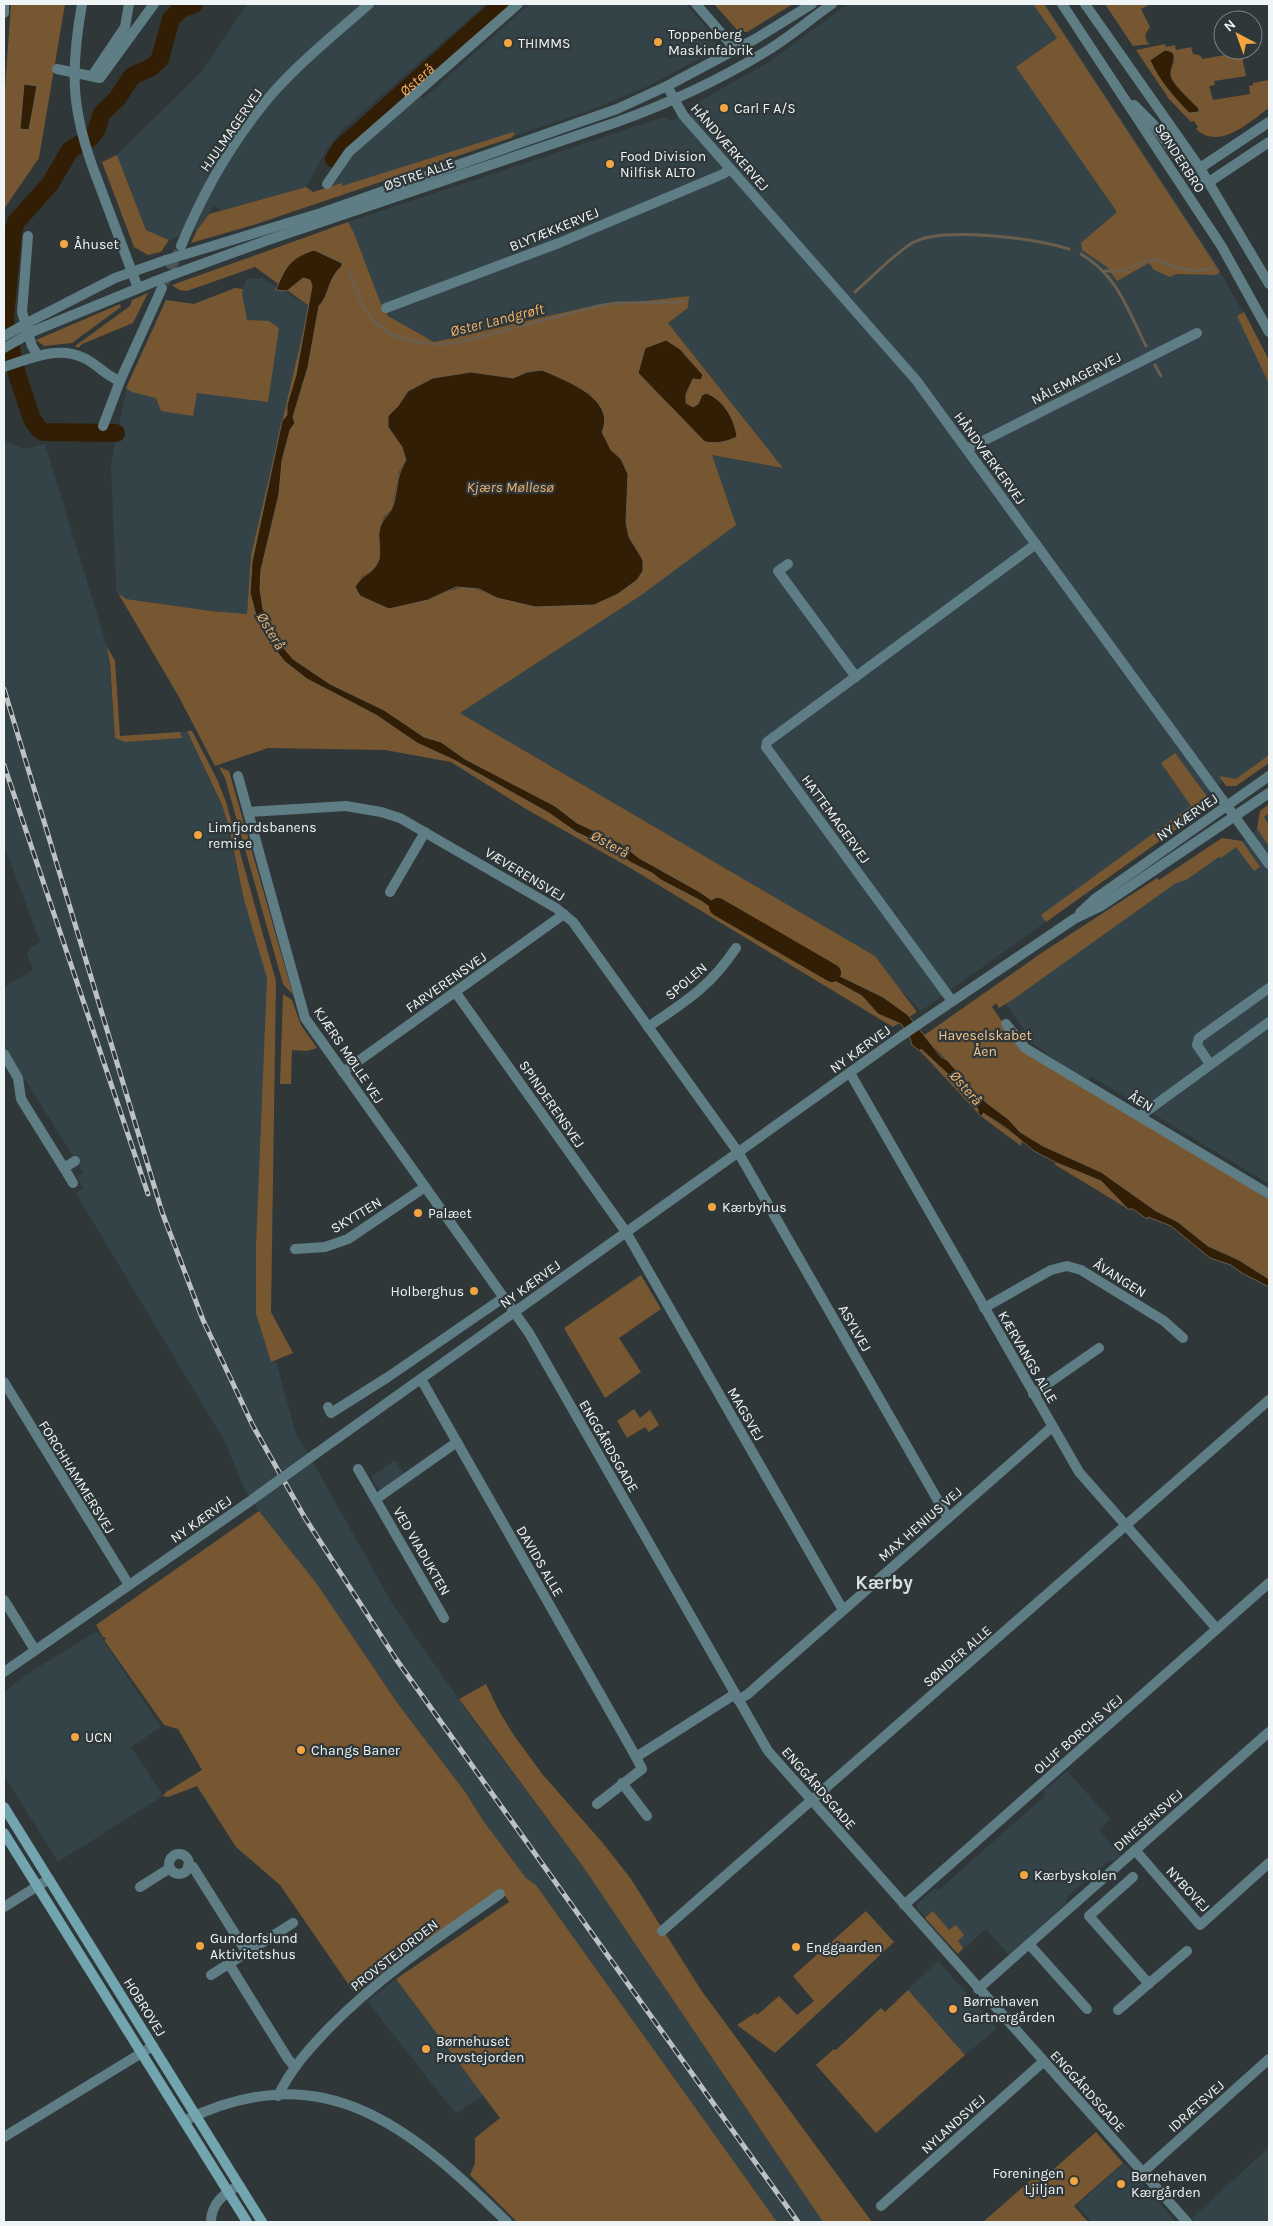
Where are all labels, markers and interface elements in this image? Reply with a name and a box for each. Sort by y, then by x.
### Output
north arrow [1213,10,1263,60]
text: N [1220,16,1239,35]
place label: Toppenberg Maskinfabrik [668,26,753,59]
place label: THIMMS [518,35,570,52]
marker: Toppenberg Maskinfabrik [652,36,664,48]
marker: THIMMS [502,37,514,49]
water label: Østerå [396,60,438,100]
street label: HJULMAGERVEJ [196,85,266,175]
street label: HÅNDVÆRKERVEJ [687,100,772,195]
place label: Carl F A/S [734,100,796,117]
marker: Carl F A/S [718,102,730,114]
street label: SØNDERBRO [1151,120,1208,196]
place label: Food Division Nilfisk ALTO [620,148,706,181]
street label: ØSTRE ALLE [382,155,457,194]
marker: Food Division Nilfisk ALTO [604,158,616,170]
street label: BLYTÆKKERVEJ [507,204,601,255]
place label: Åhuset [74,236,119,253]
marker: Åhuset [58,238,70,250]
water label: Øster Landgrøft [448,299,547,340]
street label: NÅLEMAGERVEJ [1028,348,1124,408]
street label: HÅNDVÆRKERVEJ [950,409,1029,508]
water label: Kjærs Møllesø [466,478,554,496]
water label: Østerå [253,609,289,653]
street label: HATTEMAGERVEJ [798,772,873,867]
street label: NY KÆRVEJ [1153,790,1221,845]
place label: Limfjordsbanens remise [208,819,317,852]
water label: Østerå [588,826,632,862]
marker: Limfjordsbanens remise [192,829,204,841]
street label: VÆVERENSVEJ [482,844,568,905]
street label: FARVERENSVEJ [403,948,490,1017]
street label: SPOLEN [662,959,711,1004]
street label: KJÆRS MØLLE VEJ [310,1004,387,1107]
street label: NY KÆRVEJ [827,1022,894,1077]
park label: Haveselskabet Åen [938,1027,1032,1060]
street label: SPINDERENSVEJ [515,1057,588,1151]
water label: Østerå [946,1067,986,1109]
street label: ÅEN [1125,1088,1156,1115]
street label: SKYTTEN [328,1194,385,1237]
place label: Kærbyhus [722,1199,787,1216]
marker: Kærbyhus [706,1201,718,1213]
place label: Palæet [428,1205,472,1222]
marker: Palæet [412,1207,424,1219]
street label: ÅVANGEN [1090,1256,1149,1301]
street label: NY KÆRVEJ [497,1257,564,1312]
place label: Holberghus [391,1283,464,1300]
marker: Holberghus [468,1285,480,1297]
street label: ASYLVEJ [834,1302,875,1355]
street label: KÆRVANGS ALLE [994,1308,1061,1406]
street label: MAGSVEJ [724,1385,768,1444]
street label: ENGGÅRDSGADE [575,1397,642,1496]
street label: FORCHHAMMERSVEJ [35,1418,118,1537]
street label: MAX HENIUS VEJ [875,1483,966,1565]
street label: NY KÆRVEJ [167,1492,235,1547]
street label: VED VIADUKTEN [389,1504,454,1599]
street label: DAVIDS ALLE [513,1523,567,1600]
district label: Kærby [855,1572,913,1594]
street label: SØNDER ALLE [920,1622,995,1691]
street label: OLUF BORCHS VEJ [1030,1691,1126,1778]
place label: UCN [85,1729,112,1746]
marker: UCN [69,1731,81,1743]
place label: Changs Baner [311,1742,401,1759]
marker: Changs Baner [295,1744,307,1756]
street label: ENGGÅRDSGADE [778,1744,859,1833]
street label: DINESENSVEJ [1110,1786,1186,1855]
street label: NYBOVEJ [1162,1863,1213,1916]
place label: Kærbyskolen [1034,1867,1117,1884]
marker: Kærbyskolen [1018,1869,1030,1881]
street label: PROVSTEJORDEN [347,1916,441,1995]
place label: Gundorfslund Aktivitetshus [210,1930,298,1963]
place label: Enggaarden [806,1939,883,1956]
marker: Gundorfslund Aktivitetshus [194,1940,206,1952]
marker: Enggaarden [790,1941,802,1953]
street label: HOBROVEJ [120,1975,169,2040]
place label: Børnehaven Gartnergården [963,1993,1055,2026]
marker: Børnehaven Gartnergården [947,2003,959,2015]
place label: Børnehuset Provstejorden [436,2033,524,2066]
marker: Børnehuset Provstejorden [420,2043,432,2055]
street label: ENGGÅRDSGADE [1047,2047,1129,2136]
street label: IDRÆTSVEJ [1165,2077,1228,2136]
street label: NYLANDSVEJ [918,2091,989,2158]
place label: Foreningen Ljiljan [993,2165,1064,2198]
place label: Børnehaven Kærgården [1131,2168,1207,2201]
marker: Foreningen Ljiljan [1068,2175,1080,2187]
marker: Børnehaven Kærgården [1115,2178,1127,2190]

